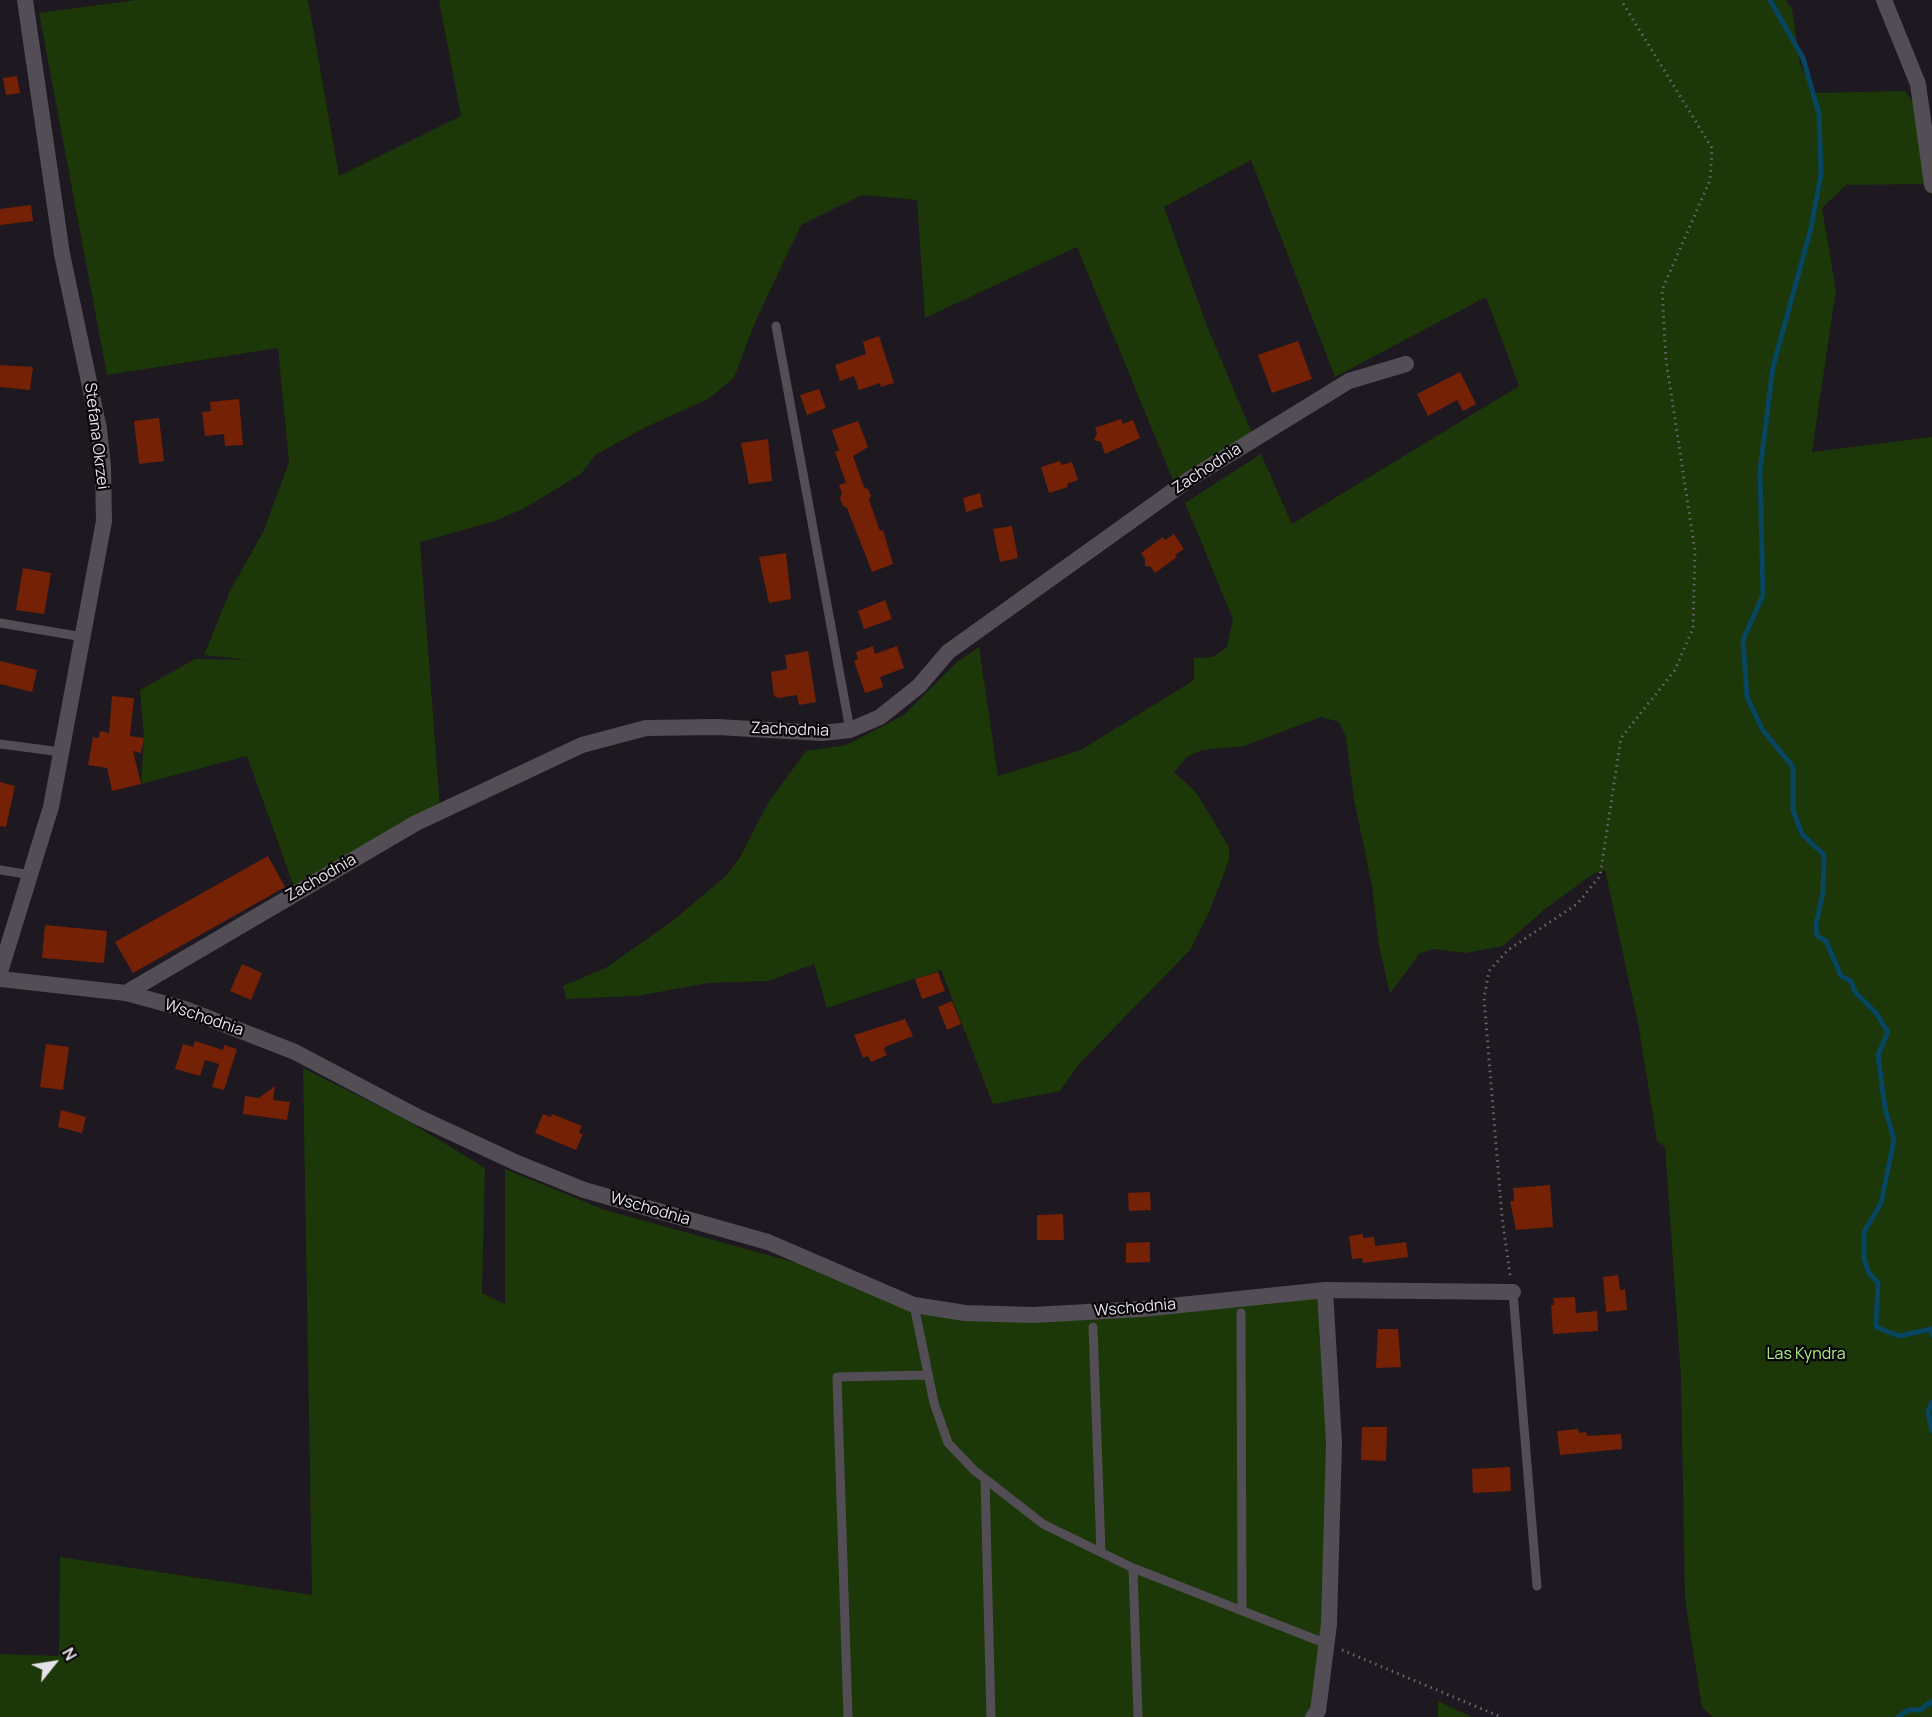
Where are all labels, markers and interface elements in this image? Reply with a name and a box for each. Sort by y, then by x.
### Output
street label: Stefana Okrzei [80,382,112,490]
street label: Zachodnia [1169,440,1245,498]
street label: Zachodnia [751,719,829,741]
street label: Zachodnia [282,850,360,906]
street label: Wschodnia [162,996,246,1040]
street label: Wschodnia [608,1188,692,1230]
street label: Wschodnia [1093,1295,1177,1321]
park label: Las Kyndra [1766,1345,1846,1365]
north arrow [24,1633,84,1693]
text: N [57,1644,82,1664]

